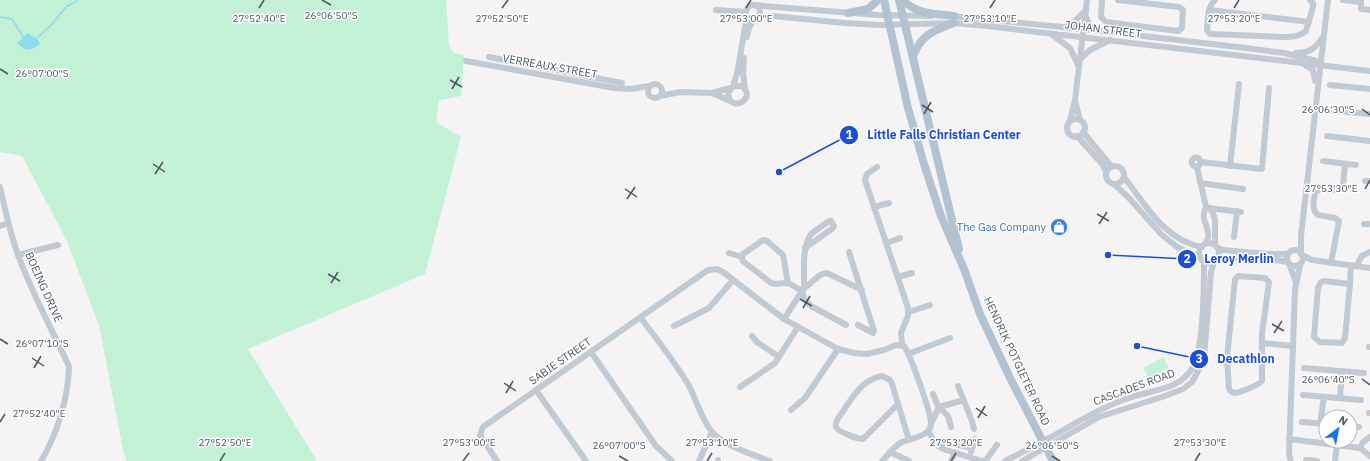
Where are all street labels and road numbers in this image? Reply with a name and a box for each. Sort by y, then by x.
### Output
street label: JOHAN STREET [1064,17,1143,41]
street label: VERREAUX STREET [502,51,599,81]
street label: BOEING DRIVE [22,250,66,324]
street label: HENDRIK POTGIETER ROAD [981,294,1053,428]
street label: SABIE STREET [526,334,594,388]
street label: CASCADES ROAD [1091,366,1177,408]

